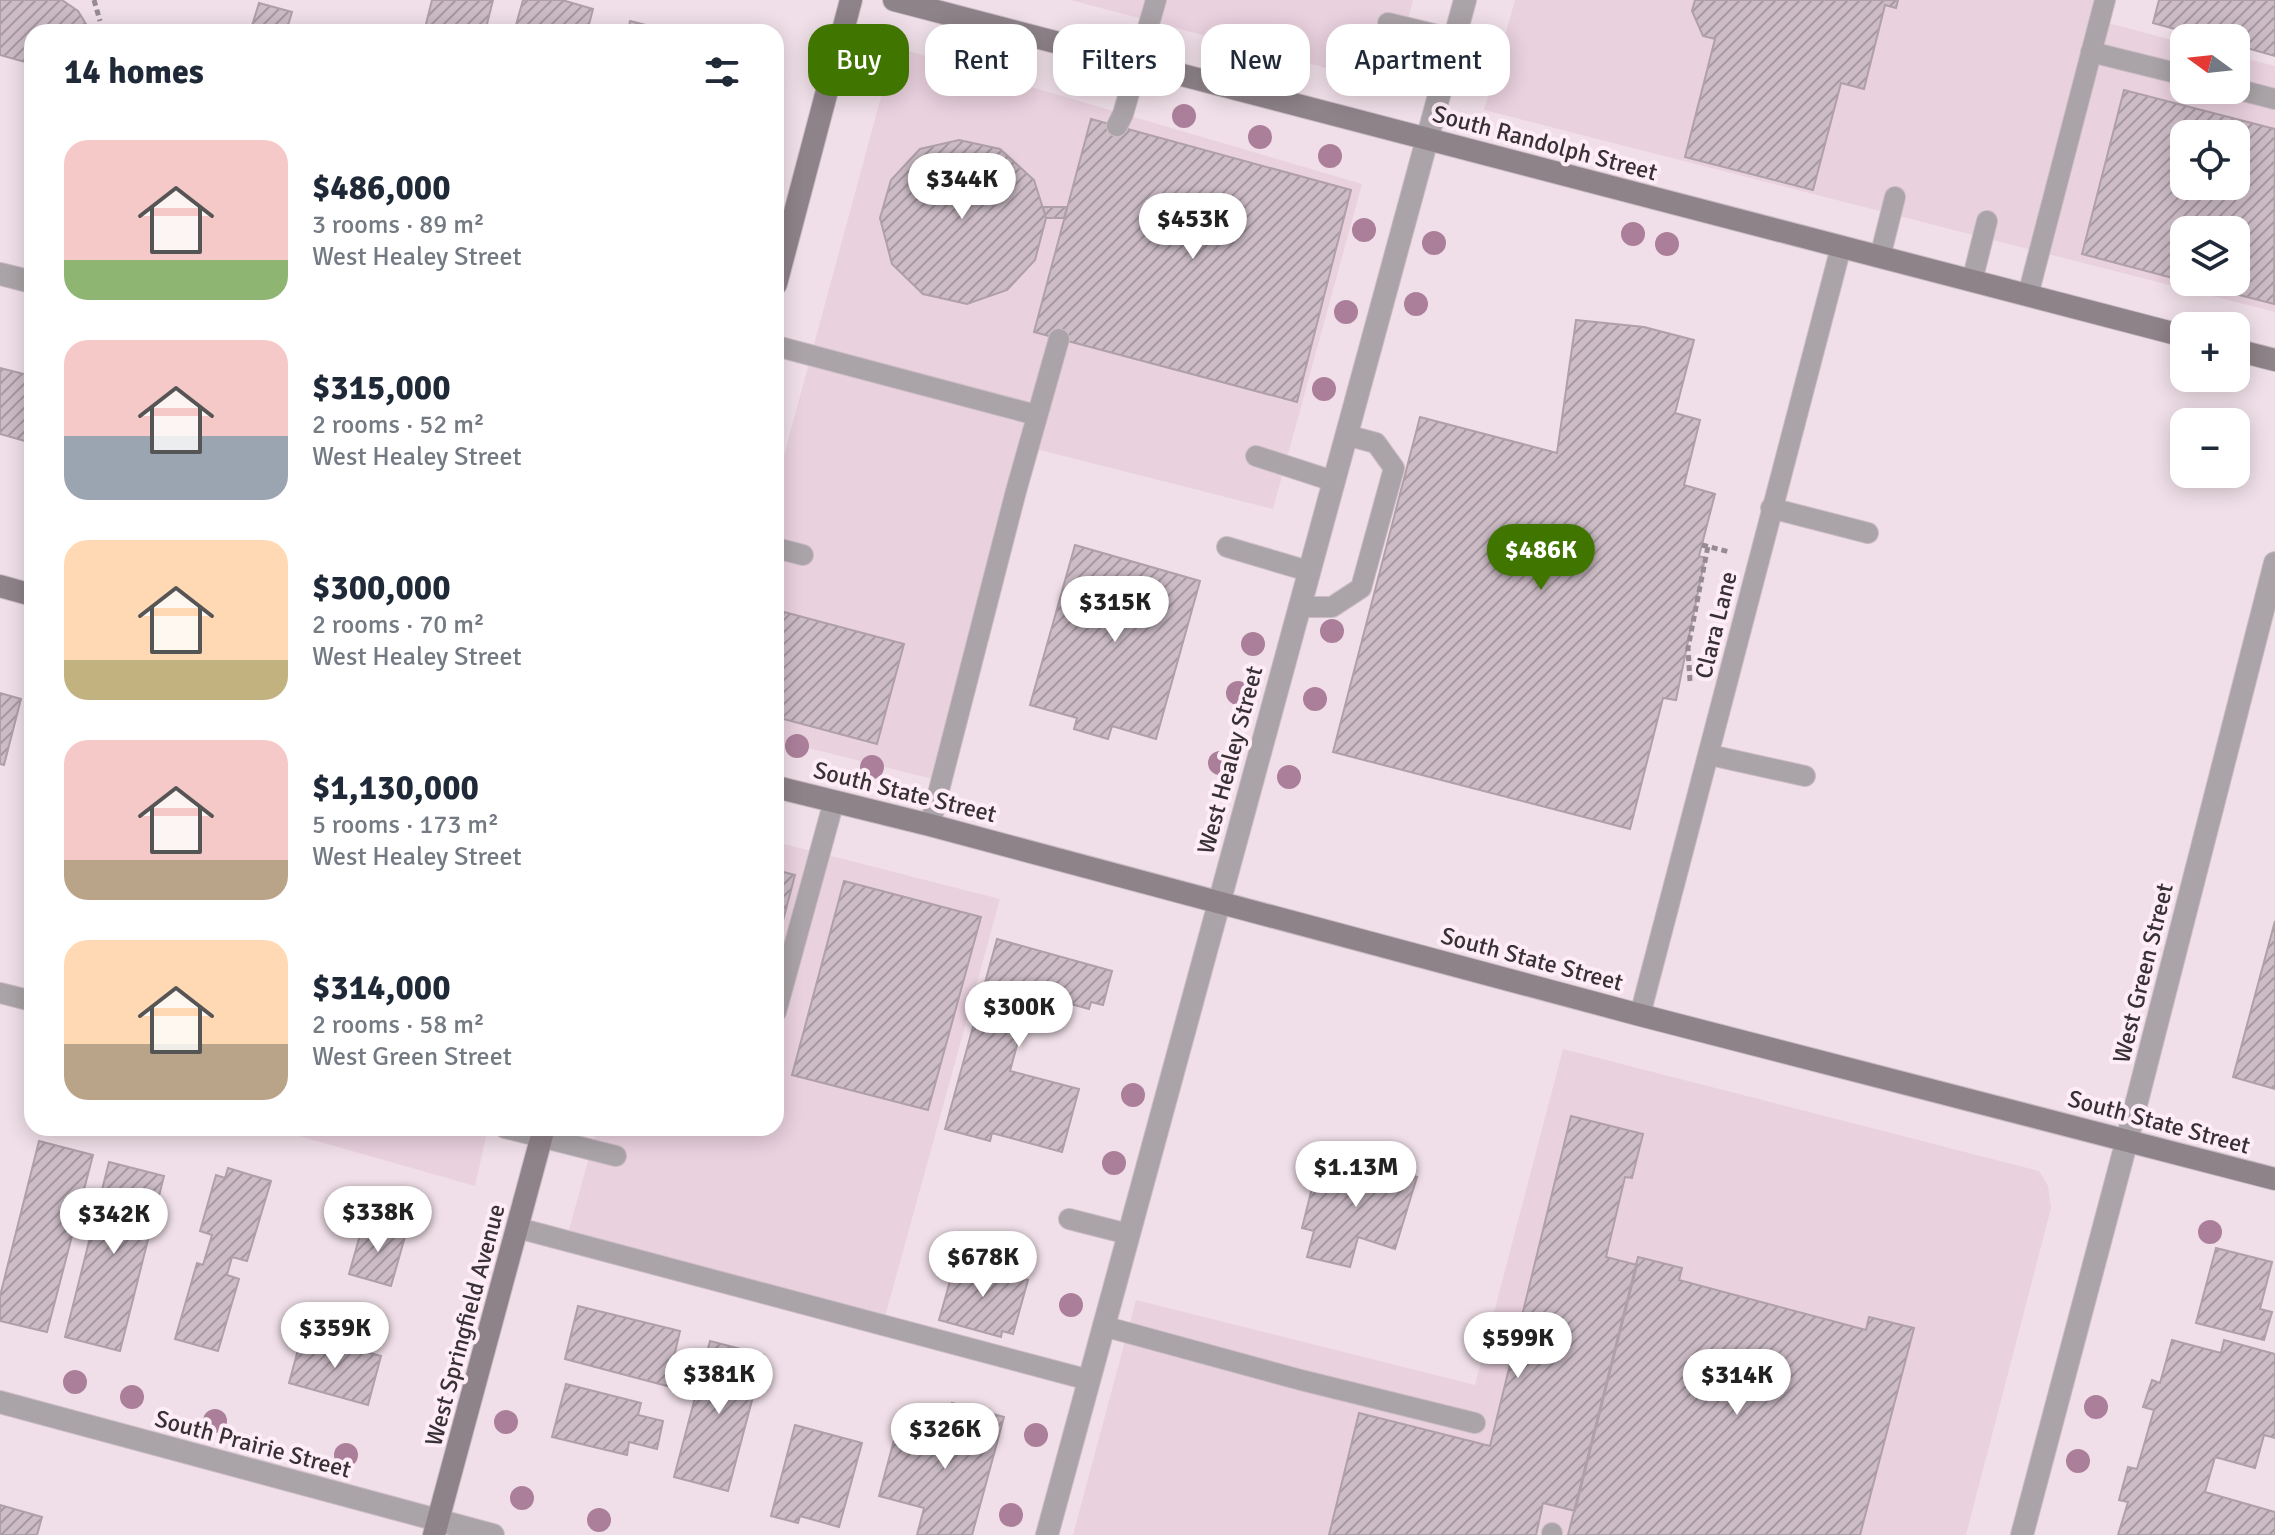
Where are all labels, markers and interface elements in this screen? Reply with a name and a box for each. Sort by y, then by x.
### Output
chip: Buy [808,24,909,96]
chip: Rent [925,24,1037,96]
chip: Filters [1053,24,1185,96]
chip: New [1201,24,1310,96]
chip: Apartment [1326,24,1510,96]
north arrow [2170,24,2250,104]
map controls [2170,24,2250,488]
icon: filters [700,50,744,94]
text: 14 homes [64,51,204,93]
street label: South Randolph Street [1430,99,1660,187]
button: locate [2170,120,2250,200]
pin: $344K [906,153,1018,221]
text: $344K [926,163,998,195]
text: $486,000 [312,167,451,209]
icon: home [128,172,224,268]
pin: $453K [1137,193,1249,261]
text: $453K [1157,203,1229,235]
text: 3 rooms · 89 m² [312,209,485,241]
button: layers [2170,216,2250,296]
text: West Healey Street [312,241,522,273]
button: + [2170,312,2250,392]
text: $315,000 [312,367,451,409]
icon: home [128,372,224,468]
button: − [2170,408,2250,488]
text: 2 rooms · 52 m² [312,409,485,441]
text: West Healey Street [312,441,522,473]
pin: $486K [1485,524,1597,592]
text: $486K [1505,534,1577,566]
text: $300,000 [312,567,451,609]
street label: Clara Lane [1688,568,1744,682]
icon: home [128,572,224,668]
pin: $315K [1059,576,1171,644]
text: $315K [1079,586,1151,618]
text: 2 rooms · 70 m² [312,609,485,641]
text: West Healey Street [312,641,522,673]
street label: West Healey Street [1190,663,1270,857]
street label: South State Street [810,755,1000,829]
text: $1,130,000 [312,767,479,809]
icon: home [128,772,224,868]
text: 5 rooms · 173 m² [312,809,499,841]
text: West Healey Street [312,841,522,873]
street label: West Green Street [2106,880,2180,1066]
street label: South State Street [1438,920,1626,998]
text: $314,000 [312,967,451,1009]
icon: home [128,972,224,1068]
pin: $300K [963,981,1075,1049]
text: $300K [983,991,1055,1023]
text: 2 rooms · 58 m² [312,1009,485,1041]
text: West Green Street [312,1041,512,1073]
street label: South State Street [2065,1083,2253,1161]
pin: $1.13M [1291,1141,1421,1209]
text: $1.13M [1313,1151,1399,1183]
pin: $338K [322,1186,434,1254]
pin: $342K [58,1188,170,1256]
text: $338K [342,1196,414,1228]
text: $342K [78,1198,150,1230]
street label: West Springfield Avenue [418,1201,512,1449]
pin: $678K [927,1231,1039,1299]
text: $678K [947,1241,1019,1273]
pin: $359K [279,1302,391,1370]
text: $359K [299,1312,371,1344]
pin: $599K [1462,1312,1574,1380]
text: $599K [1482,1322,1554,1354]
pin: $381K [663,1348,775,1416]
pin: $314K [1681,1349,1793,1417]
text: $381K [683,1358,755,1390]
text: $314K [1701,1359,1773,1391]
street label: South Prairie Street [152,1403,354,1485]
pin: $326K [889,1403,1001,1471]
text: $326K [909,1413,981,1445]

